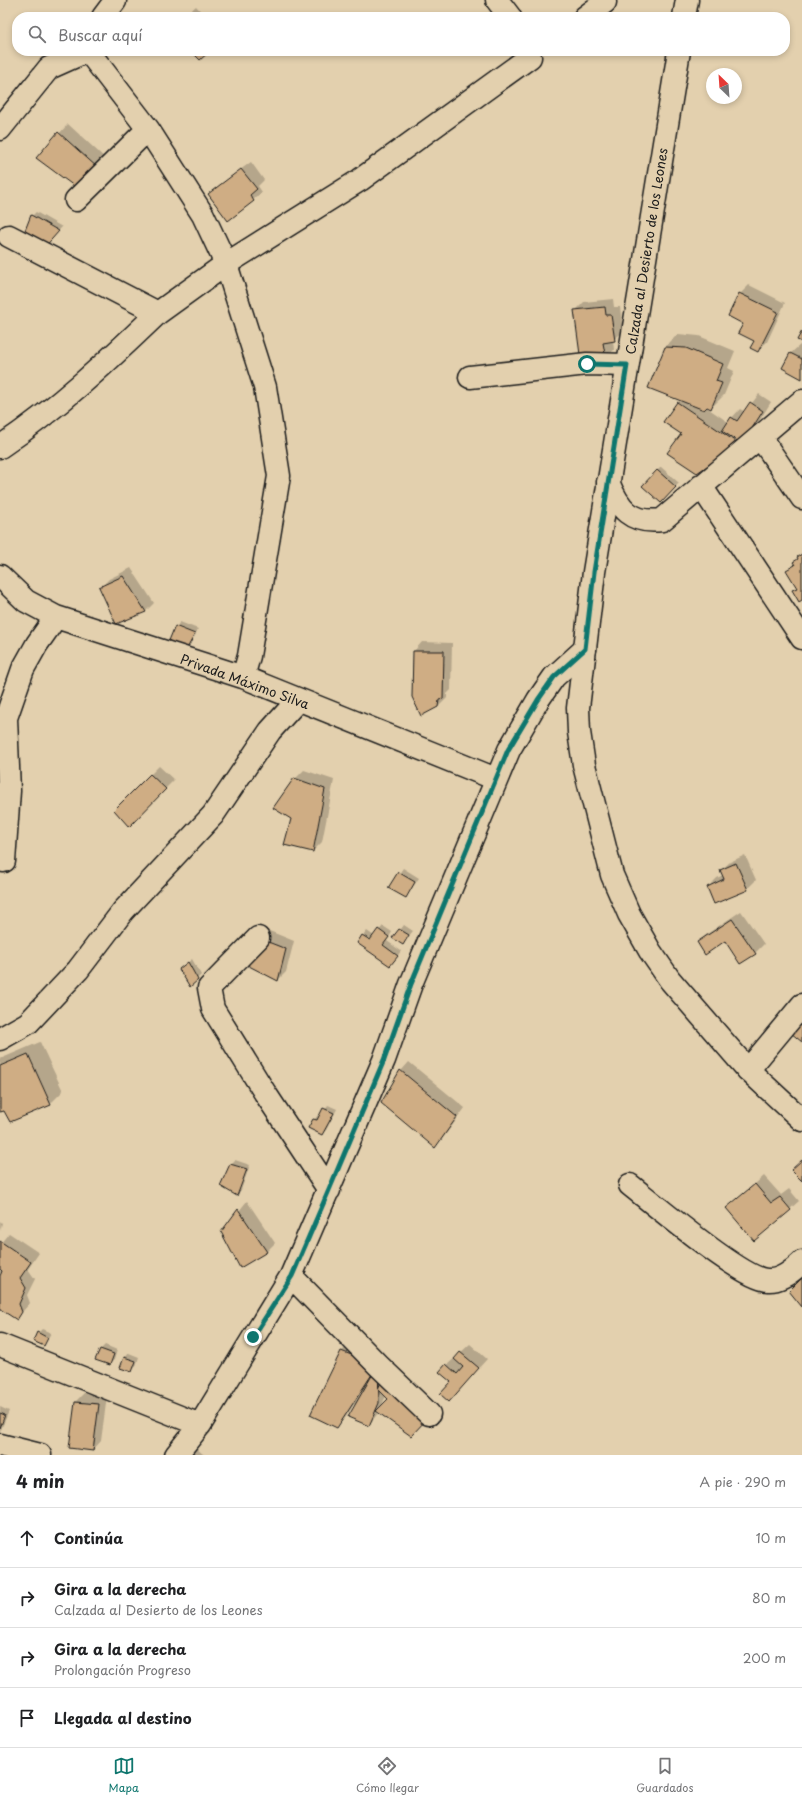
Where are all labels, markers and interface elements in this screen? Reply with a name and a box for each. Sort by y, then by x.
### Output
search box [12,12,790,56]
icon: search [26,23,48,45]
text: Buscar aquí [58,23,142,46]
north arrow [706,68,742,104]
street label: Calzada al Desierto de los Leones [620,146,672,356]
route start [578,355,596,373]
street label: Privada Máximo Silva [178,649,312,713]
route end [244,1328,262,1346]
text: 4 min [16,1468,64,1494]
text: A pie · 290 m [700,1472,786,1491]
text: Continúa [54,1526,123,1549]
icon: ahead [16,1527,38,1549]
text: 10 m [756,1528,786,1547]
text: Gira a la derecha [54,1577,186,1600]
icon: right [16,1587,38,1609]
text: 80 m [752,1588,786,1607]
text: Calzada al Desierto de los Leones [54,1600,263,1619]
text: Gira a la derecha [54,1637,186,1660]
icon: right [16,1647,38,1669]
text: 200 m [743,1648,786,1667]
text: Prolongación Progreso [54,1660,191,1679]
text: Llegada al destino [54,1706,192,1729]
icon: arrive [16,1707,38,1729]
tab: Mapa [109,1755,139,1796]
tab: Cómo llegar [356,1755,419,1796]
tab: Guardados [636,1755,693,1796]

